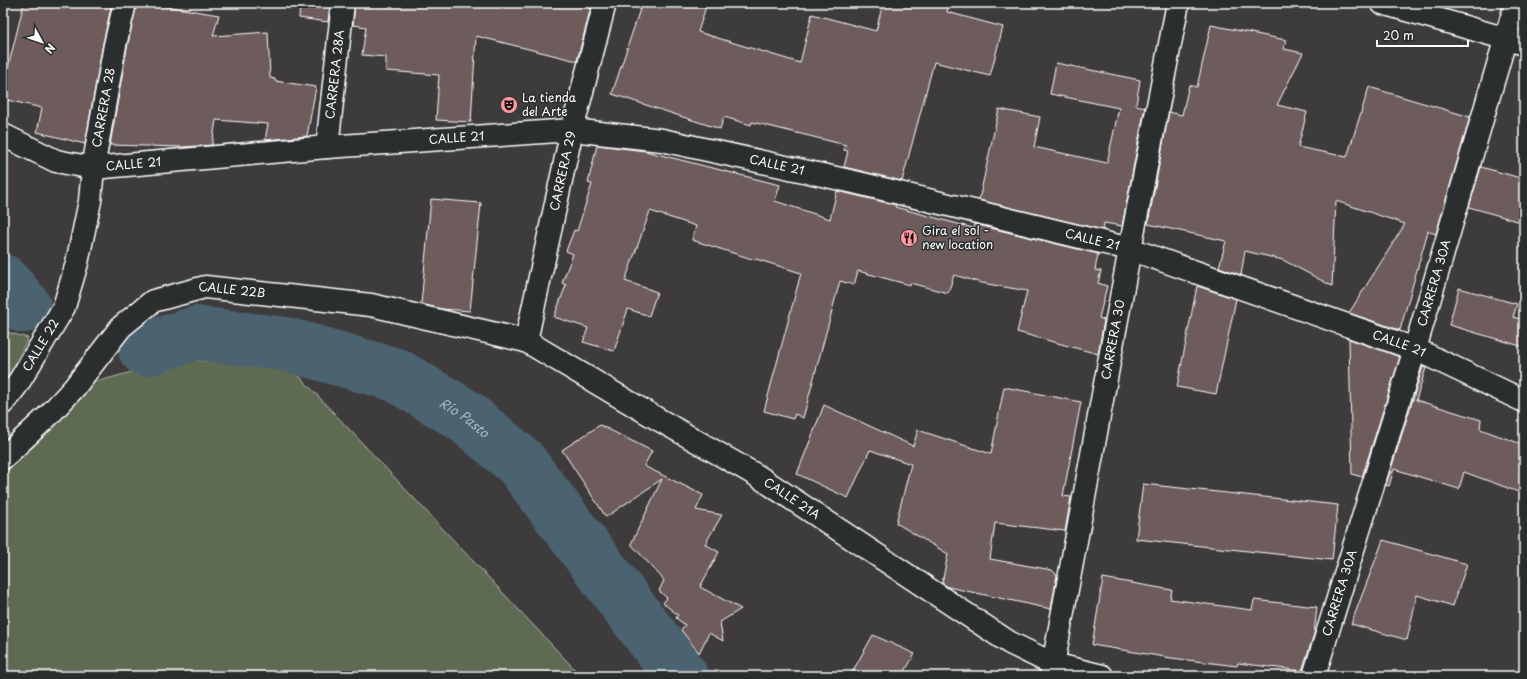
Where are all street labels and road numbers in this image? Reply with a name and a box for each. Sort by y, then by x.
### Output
street label: CARRERA 28A [320,29,348,120]
street label: CARRERA 28 [87,66,119,149]
street label: CALLE 21 [428,126,485,148]
street label: CARRERA 29 [545,129,580,212]
street label: CALLE 21 [748,149,806,179]
street label: CALLE 21 [105,152,162,175]
street label: CALLE 21 [1063,224,1122,254]
street label: CARRERA 30A [1412,237,1455,328]
street label: CALLE 22B [196,277,267,302]
street label: CARRERA 30 [1096,298,1128,381]
street label: CALLE 22 [17,315,63,375]
street label: CALLE 21 [1370,325,1429,361]
street label: CALLE 21A [761,473,824,523]
street label: CARRERA 30A [1317,547,1361,638]

